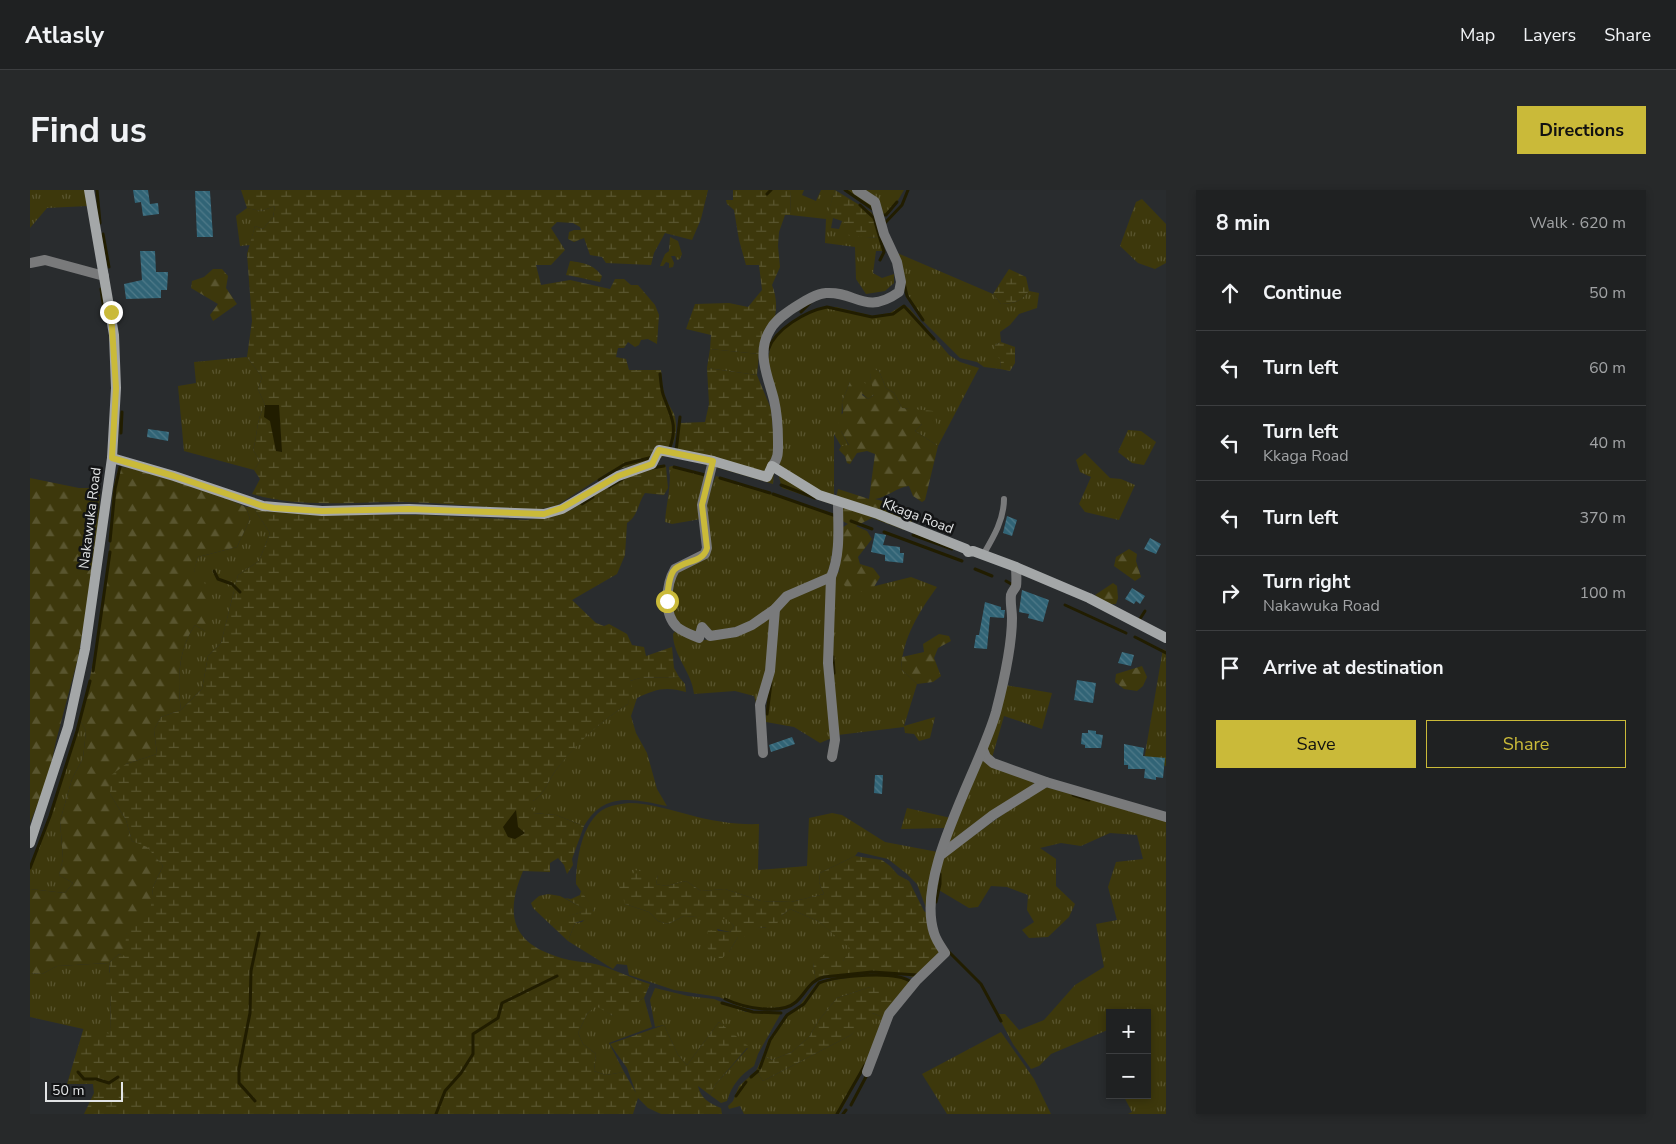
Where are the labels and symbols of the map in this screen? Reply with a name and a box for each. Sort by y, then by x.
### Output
route end [100,301,123,324]
street label: Nakawuka Road [74,466,106,570]
street label: Kkaga Road [880,494,956,538]
route start [656,590,679,613]
scale bar [45,1079,122,1102]

